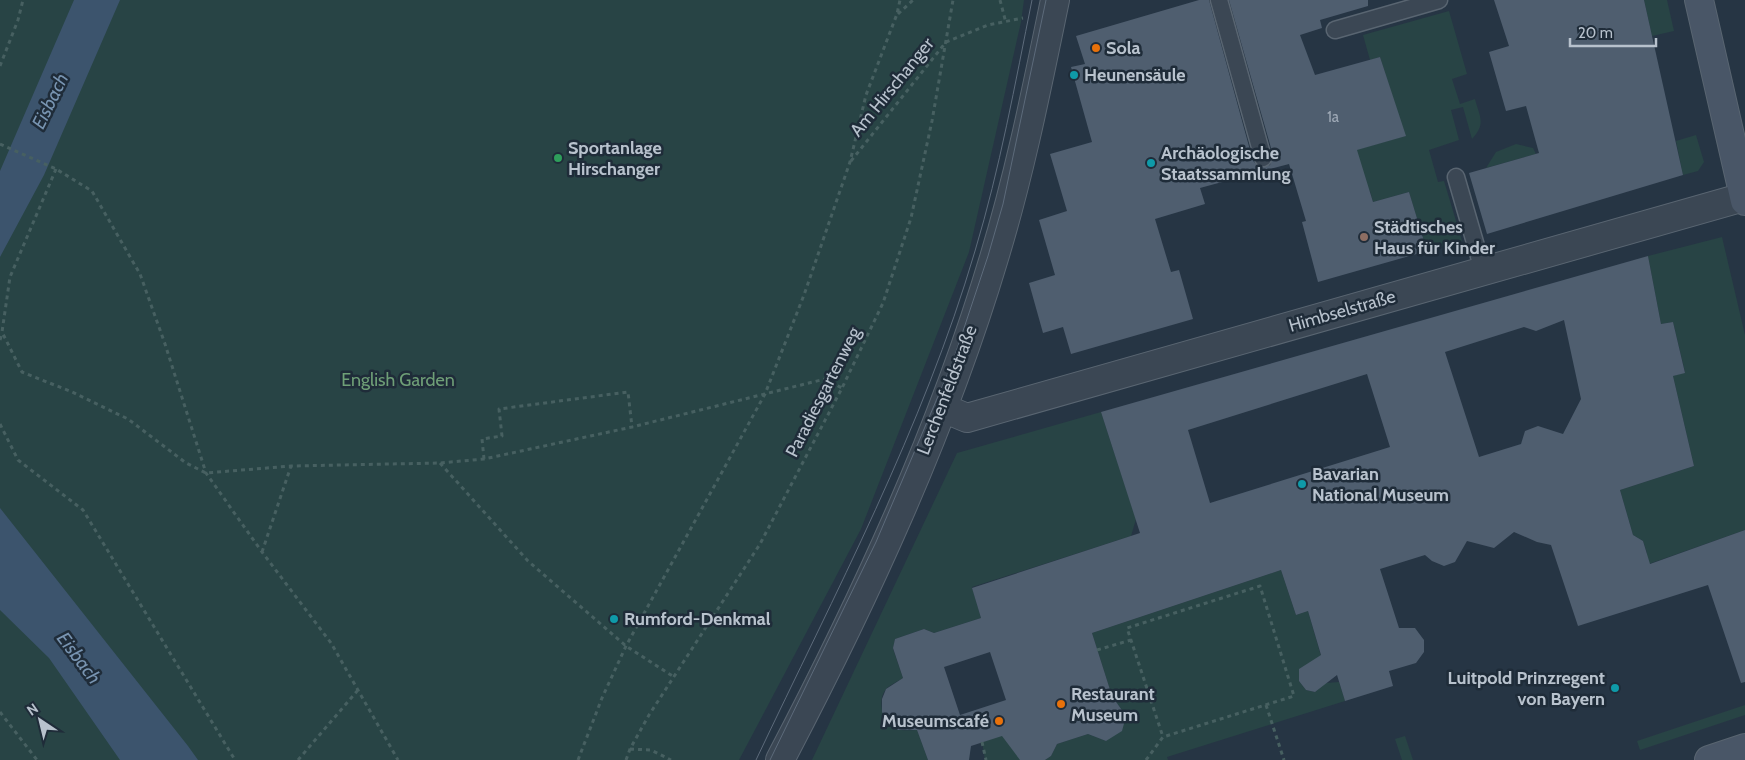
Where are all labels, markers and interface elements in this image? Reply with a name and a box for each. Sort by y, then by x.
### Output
scale bar [1570,15,1656,47]
text: 20 m [1578,24,1613,42]
street label: Am Hirschanger [845,33,939,141]
place label: Sola [1106,37,1140,59]
marker: Sola [1090,42,1102,54]
place label: Heunensäule [1084,64,1186,86]
water label: Eisbach [27,69,73,133]
marker: Heunensäule [1068,69,1080,81]
house number: 1a [1327,108,1340,126]
place label: Sportanlage Hirschanger [568,137,662,180]
place label: Archäologische Staatssammlung [1161,142,1290,185]
marker: Sportanlage Hirschanger [552,152,564,164]
marker: Archäologische Staatssammlung [1145,157,1157,169]
place label: Städtisches Haus für Kinder [1374,216,1495,259]
marker: Städtisches Haus für Kinder [1358,231,1370,243]
street label: Himbselstraße [1286,285,1398,337]
street label: Paradiesgartenweg [781,322,866,461]
street label: Lerchenfeldstraße [912,322,982,458]
park label: English Garden [341,369,455,391]
place label: Bavarian National Museum [1312,463,1449,506]
marker: Bavarian National Museum [1296,478,1308,490]
place label: Rumford-Denkmal [624,608,771,630]
marker: Rumford-Denkmal [608,613,620,625]
water label: Eisbach [52,628,106,688]
place label: Luitpold Prinzregent von Bayern [1448,667,1605,710]
marker: Luitpold Prinzregent von Bayern [1609,682,1621,694]
place label: Restaurant Museum [1071,683,1155,726]
north arrow [15,695,65,745]
marker: Restaurant Museum [1055,698,1067,710]
text: N [23,699,42,720]
place label: Museumscafé [882,710,989,732]
marker: Museumscafé [993,715,1005,727]

